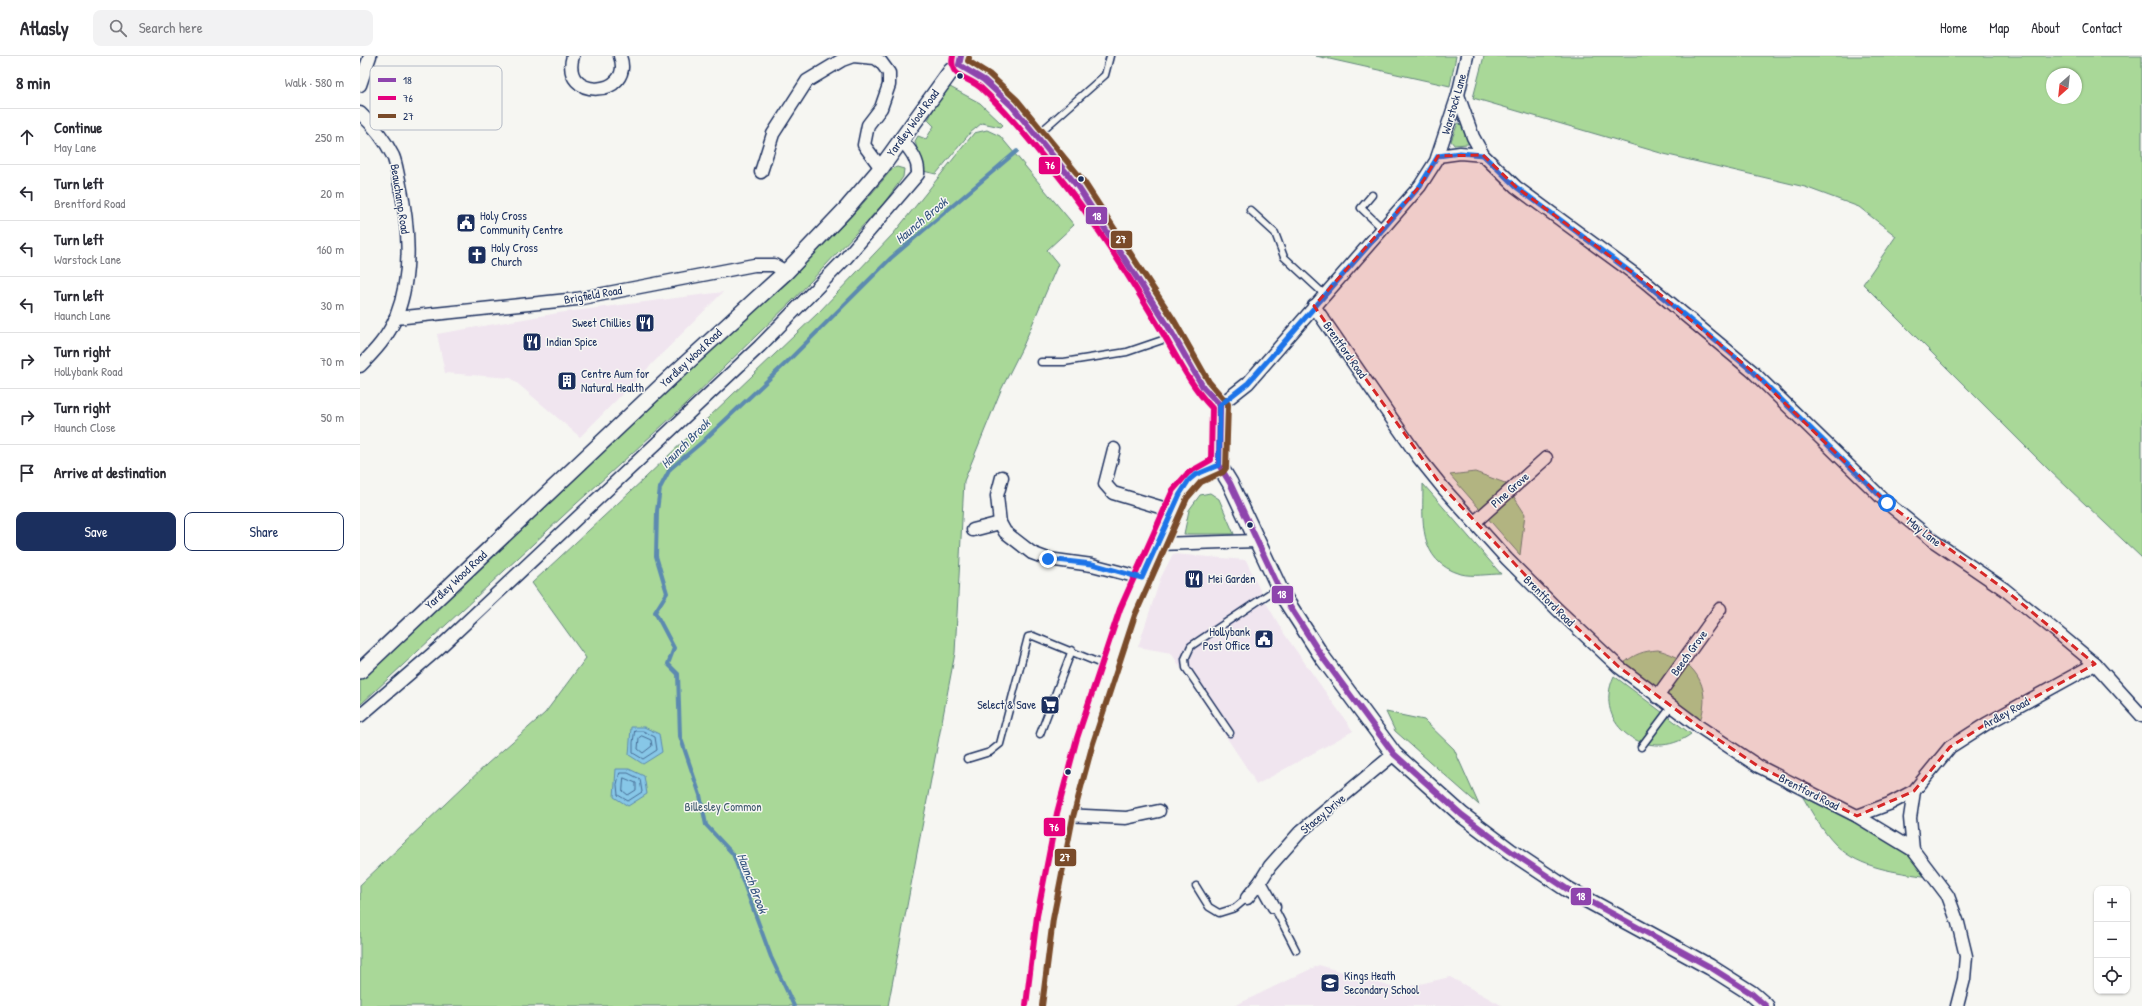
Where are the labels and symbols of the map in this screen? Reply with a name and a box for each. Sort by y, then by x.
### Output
legend [370,66,502,130]
north arrow [2046,68,2082,104]
unlabelled marker [955,71,965,81]
street label: Warstock Lane [1437,71,1470,136]
text: 18 [403,73,412,87]
street label: Yardley Wood Road [882,85,943,160]
text: 76 [403,91,413,105]
text: 27 [403,109,414,123]
line badge: 76 [1038,156,1061,175]
text: 76 [1044,158,1056,172]
street label: Beauchamp Road [387,163,414,235]
unlabelled marker [1076,174,1086,184]
water label: Haunch Brook [891,192,952,247]
line badge: 18 [1085,206,1108,225]
place label: Holy Cross Community Centre [480,207,563,238]
text: 18 [1093,209,1102,223]
public building icon: Holy Cross Community Centre [455,212,477,234]
line badge: 27 [1110,230,1133,249]
text: 27 [1116,232,1127,246]
place label: Holy Cross Church [491,239,538,270]
church icon: Holy Cross Church [466,244,488,266]
street label: Brigfield Road [563,281,624,308]
restaurant icon: Sweet Chillies [634,312,656,334]
place label: Sweet Chillies [572,314,631,331]
street label: Brentford Road [1320,318,1371,382]
street label: Yardley Wood Road [656,324,726,391]
restaurant icon: Indian Spice [521,331,543,353]
place label: Indian Spice [546,333,597,350]
place label: Centre Aum for Natural Health [581,365,650,396]
building icon: Centre Aum for Natural Health [556,370,578,392]
water label: Haunch Brook [656,413,715,472]
street label: Pine Grove [1487,468,1533,511]
route start [1878,494,1896,512]
street label: May Lane [1904,513,1945,550]
unlabelled marker [1245,520,1255,530]
street label: Yardley Wood Road [421,546,491,613]
route end [1039,550,1057,568]
restaurant icon: Mei Garden [1183,568,1205,590]
place label: Mei Garden [1208,570,1255,587]
street label: Brentford Road [1520,571,1579,630]
line badge: 18 [1271,585,1294,604]
text: 18 [1278,587,1287,601]
place label: Hollybank Post Office [1203,623,1250,654]
street label: Beech Grove [1666,626,1711,679]
public building icon: Hollybank Post Office [1253,628,1275,650]
street label: Ardley Road [1979,693,2032,732]
supermarket icon: Select & Save [1039,694,1061,716]
place label: Select & Save [977,696,1036,713]
unlabelled marker [1063,767,1073,777]
street label: Brentford Road [1776,769,1843,814]
street label: Stacey Drive [1296,790,1349,838]
park label: Billesley Common [684,798,762,815]
line badge: 76 [1043,817,1066,837]
text: 76 [1048,820,1060,834]
line badge: 27 [1054,848,1077,867]
water label: Haunch Brook [733,850,773,917]
text: 27 [1060,850,1071,864]
line badge: 18 [1570,887,1592,906]
text: 18 [1577,889,1586,903]
place label: Kings Heath Secondary School [1344,967,1420,998]
school or university icon: Kings Heath Secondary School [1319,972,1341,994]

